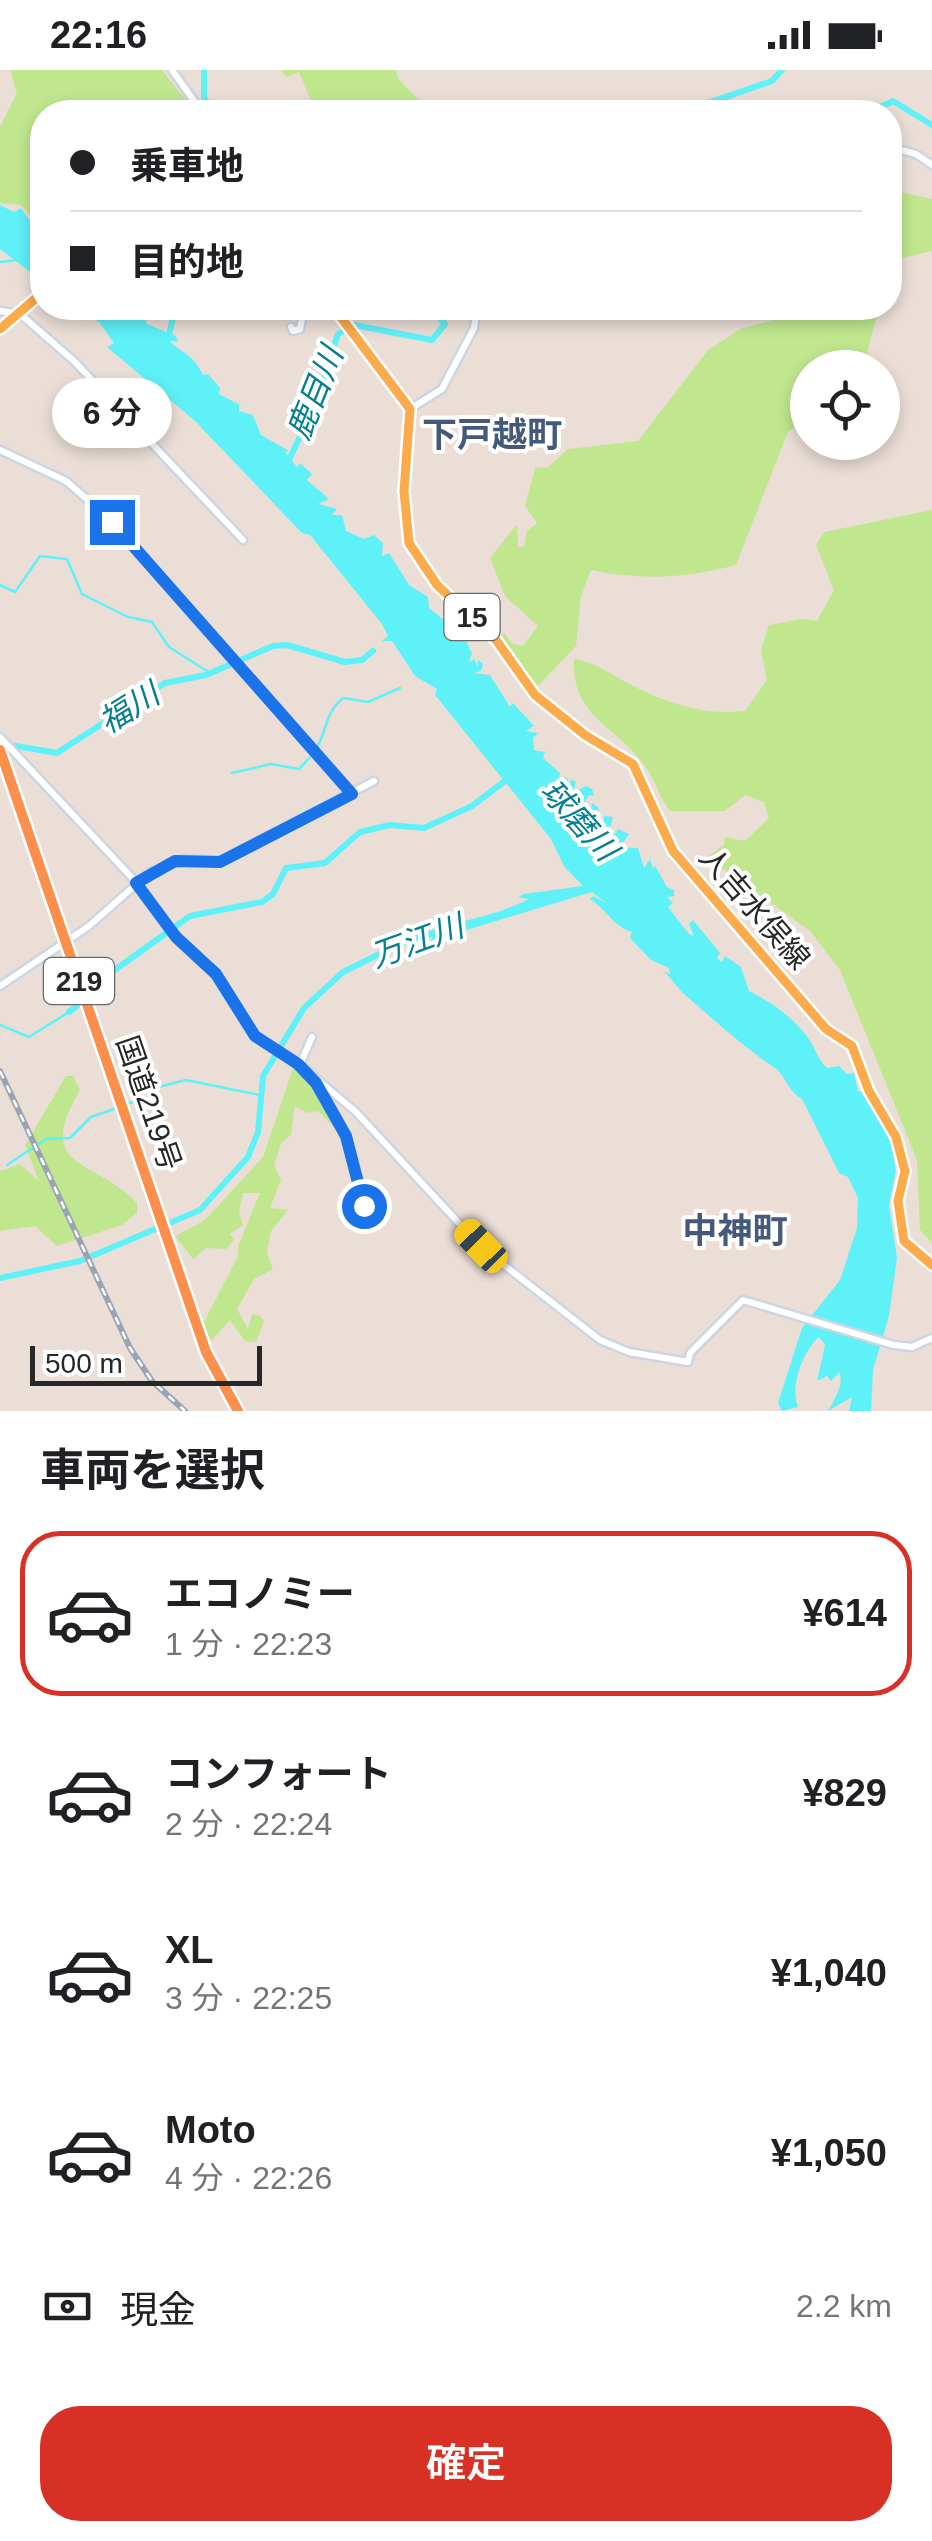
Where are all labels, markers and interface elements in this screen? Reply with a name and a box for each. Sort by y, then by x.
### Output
text: 22:16 [50,14,147,56]
text: 乗車地 [130,145,244,187]
text: 目的地 [130,241,244,283]
water label: 鹿目川 [280,339,351,444]
map controls [790,350,900,460]
button: locate [790,350,900,460]
callout: 6 分 [52,377,172,447]
text: 6 分 [83,395,141,431]
district label: 下戸越町 [422,415,562,454]
route end [90,500,135,545]
road number: 15 [444,594,500,640]
water label: 福川 [92,674,168,740]
water label: 球磨川 [533,772,626,870]
street label: 人吉水俣線 [693,841,817,975]
water label: 万江川 [366,907,471,974]
road number: 219 [44,958,114,1004]
street label: 国道219号 [111,1031,187,1175]
route start [342,1184,387,1229]
district label: 中神町 [682,1211,788,1250]
car [449,1214,513,1278]
scale bar [30,1341,262,1386]
text: 500 m [45,1348,123,1379]
text: 車両を選択 [40,1445,265,1496]
icon: car [45,1569,135,1659]
text: エコノミー [165,1573,355,1615]
text: ¥614 [802,1592,887,1634]
text: 1 分 · 22:23 [165,1626,332,1662]
icon: car [45,1749,135,1839]
text: コンフォート [165,1753,392,1795]
text: ¥829 [802,1772,887,1814]
text: 2 分 · 22:24 [165,1806,332,1842]
icon: car [45,1929,135,2019]
text: XL [165,1929,214,1971]
text: ¥1,040 [771,1952,887,1994]
text: 3 分 · 22:25 [165,1980,332,2016]
icon: car [45,2109,135,2199]
text: Moto [165,2109,256,2151]
text: ¥1,050 [771,2132,887,2174]
text: 4 分 · 22:26 [165,2160,332,2196]
icon: cash [40,2279,95,2334]
text: 2.2 km [796,2288,892,2324]
text: 現金 [120,2289,196,2331]
button: 確定 [40,2406,892,2521]

